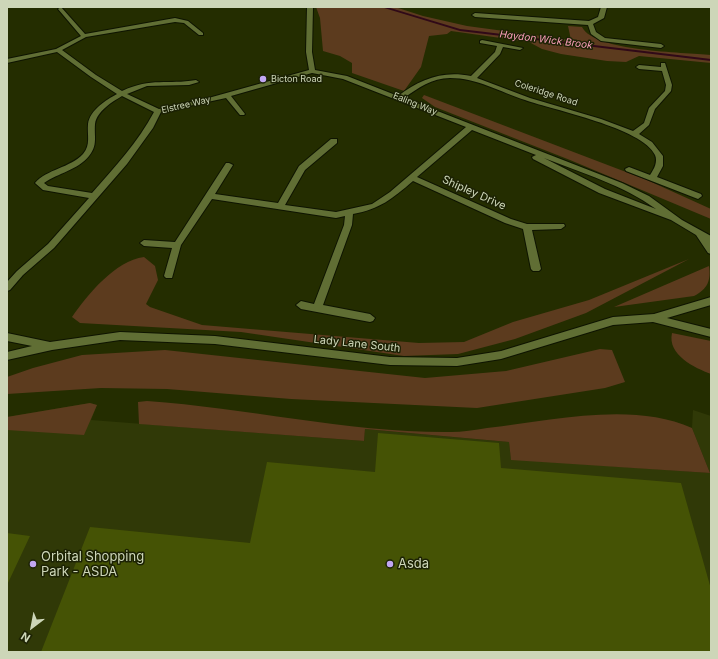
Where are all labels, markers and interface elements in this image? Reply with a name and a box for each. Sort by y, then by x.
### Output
water label: Haydon Wick Brook [499,28,593,52]
marker: Bicton Road [258,74,268,84]
place label: Bicton Road [271,74,322,84]
street label: Coleridge Road [513,78,579,108]
street label: Ealing Way [391,90,439,118]
street label: Elstree Way [160,94,212,116]
street label: Shipley Drive [440,173,508,213]
street label: Lady Lane South [313,333,401,355]
place label: Orbital Shopping Park - ASDA [41,549,144,580]
place label: Asda [398,556,429,572]
marker: Orbital Shopping Park - ASDA [28,559,38,569]
marker: Asda [385,559,395,569]
north arrow [12,607,52,647]
text: N [18,629,33,645]

